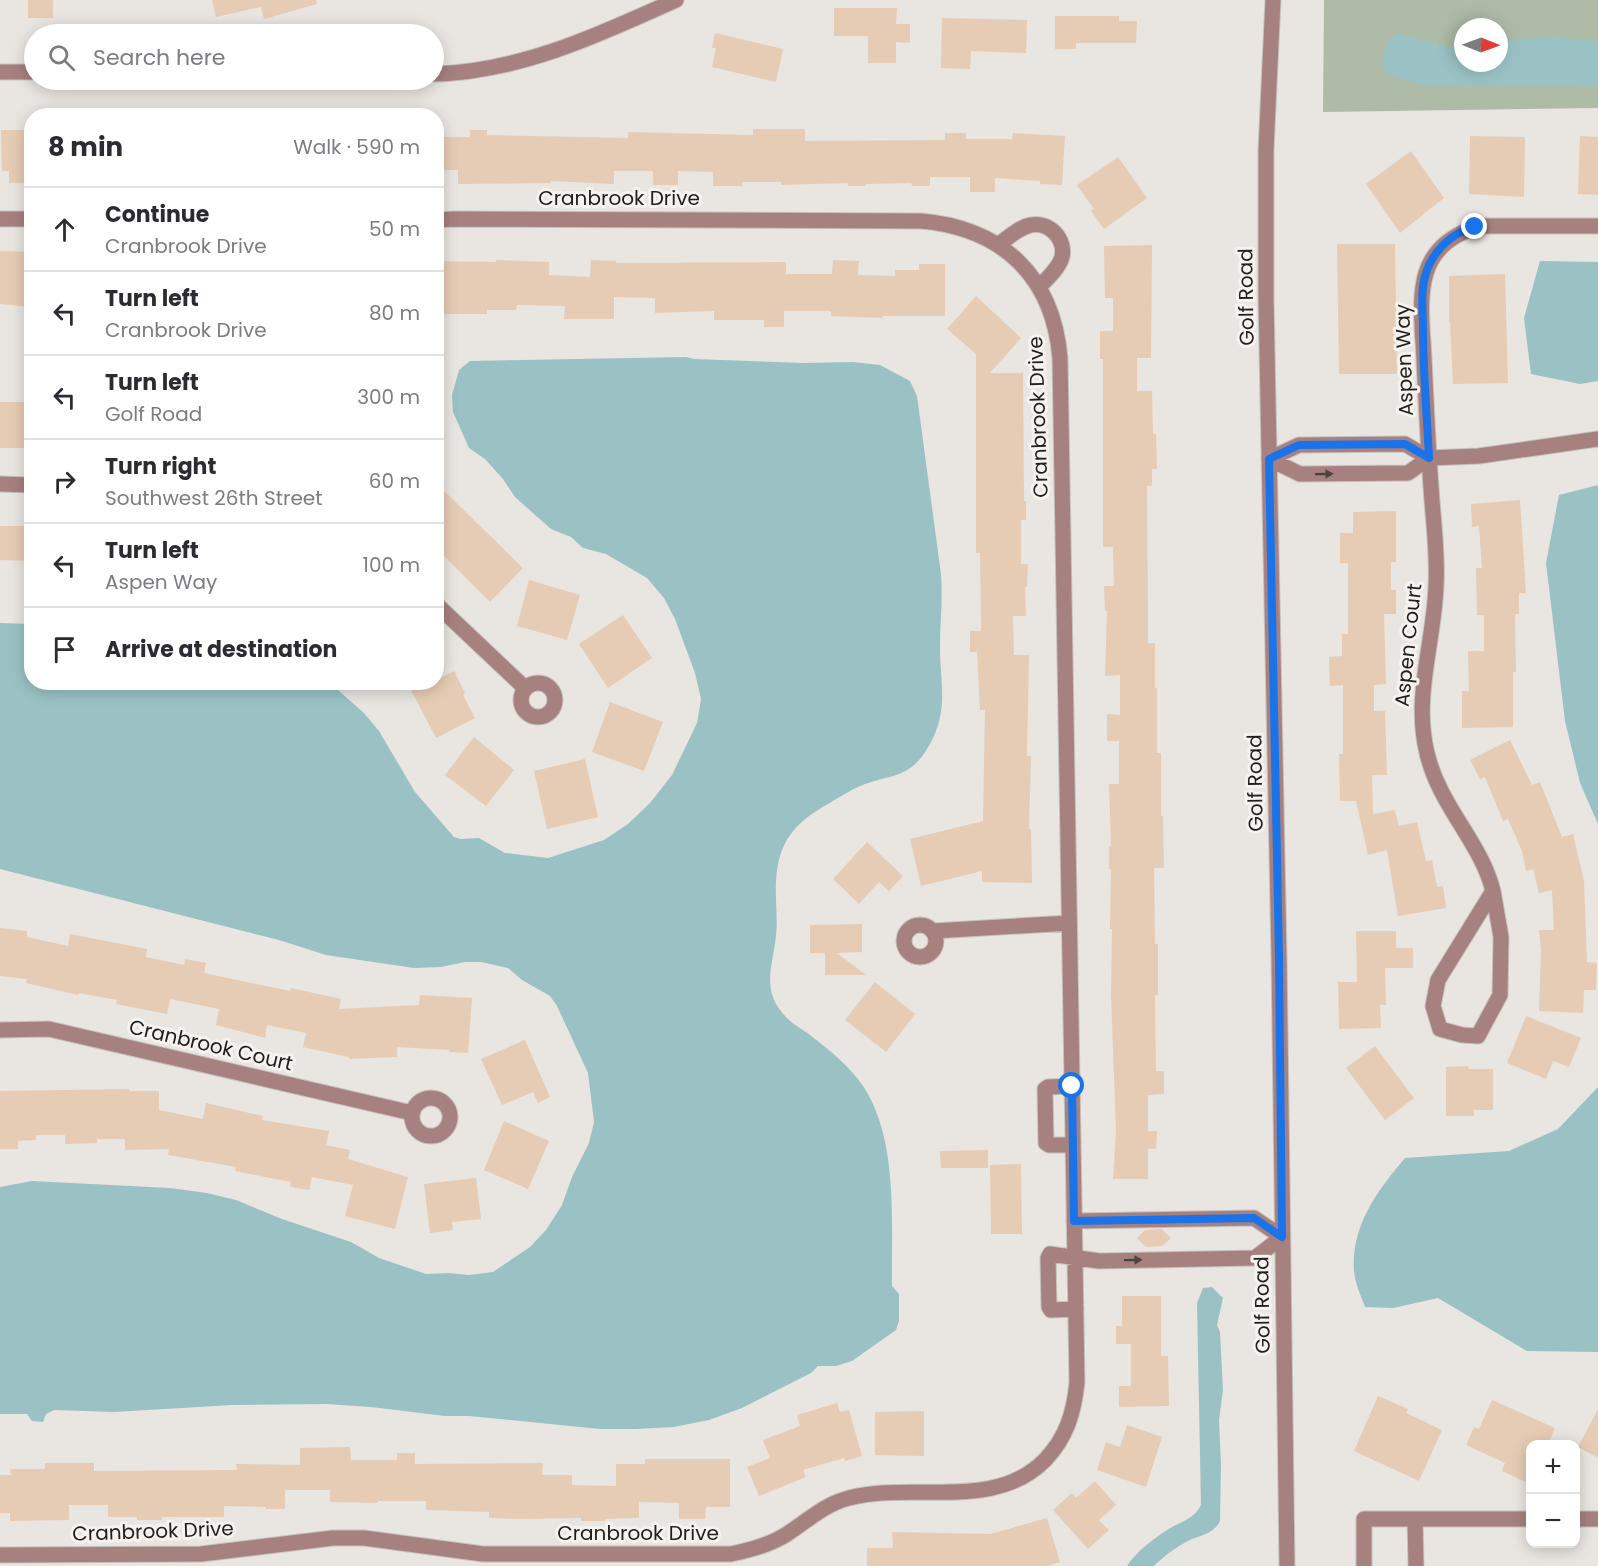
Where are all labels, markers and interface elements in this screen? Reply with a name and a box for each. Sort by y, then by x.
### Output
north arrow [1454,18,1508,72]
search box [24,24,444,90]
icon: search [45,41,78,74]
text: Search here [93,42,226,73]
text: 8 min [48,129,123,165]
text: Walk · 590 m [293,133,420,161]
street label: Cranbrook Drive [538,184,700,212]
text: Continue [105,199,209,230]
icon: ahead [48,213,81,246]
route end [1461,213,1487,239]
text: 50 m [369,215,420,243]
text: Cranbrook Drive [105,232,267,260]
street label: Golf Road [1231,248,1261,346]
text: Turn left [105,283,199,314]
icon: left [48,297,81,330]
text: 80 m [369,299,420,327]
street label: Aspen Way [1388,303,1420,417]
text: Cranbrook Drive [105,316,267,344]
street label: Cranbrook Drive [1021,336,1055,498]
text: Turn left [105,367,199,398]
icon: left [48,381,81,414]
text: 300 m [357,383,420,411]
text: Golf Road [105,400,202,428]
text: Turn right [105,451,216,482]
icon: right [48,465,81,498]
text: 60 m [369,467,420,495]
one-way arrow [1314,469,1333,479]
text: Southwest 26th Street [105,484,322,512]
text: Turn left [105,535,199,566]
icon: left [48,549,81,582]
text: 100 m [363,551,420,579]
text: Aspen Way [105,568,217,596]
street label: Aspen Court [1388,582,1428,708]
icon: arrive [48,633,81,666]
text: Arrive at destination [105,634,337,665]
street label: Golf Road [1240,734,1270,832]
street label: Cranbrook Court [126,1013,296,1077]
route start [1058,1072,1084,1098]
one-way arrow [1124,1256,1143,1265]
street label: Golf Road [1247,1256,1277,1354]
map controls [1526,1440,1580,1548]
button: + [1526,1440,1580,1494]
button: − [1526,1494,1580,1548]
street label: Cranbrook Drive [72,1514,234,1548]
street label: Cranbrook Drive [557,1519,719,1547]

